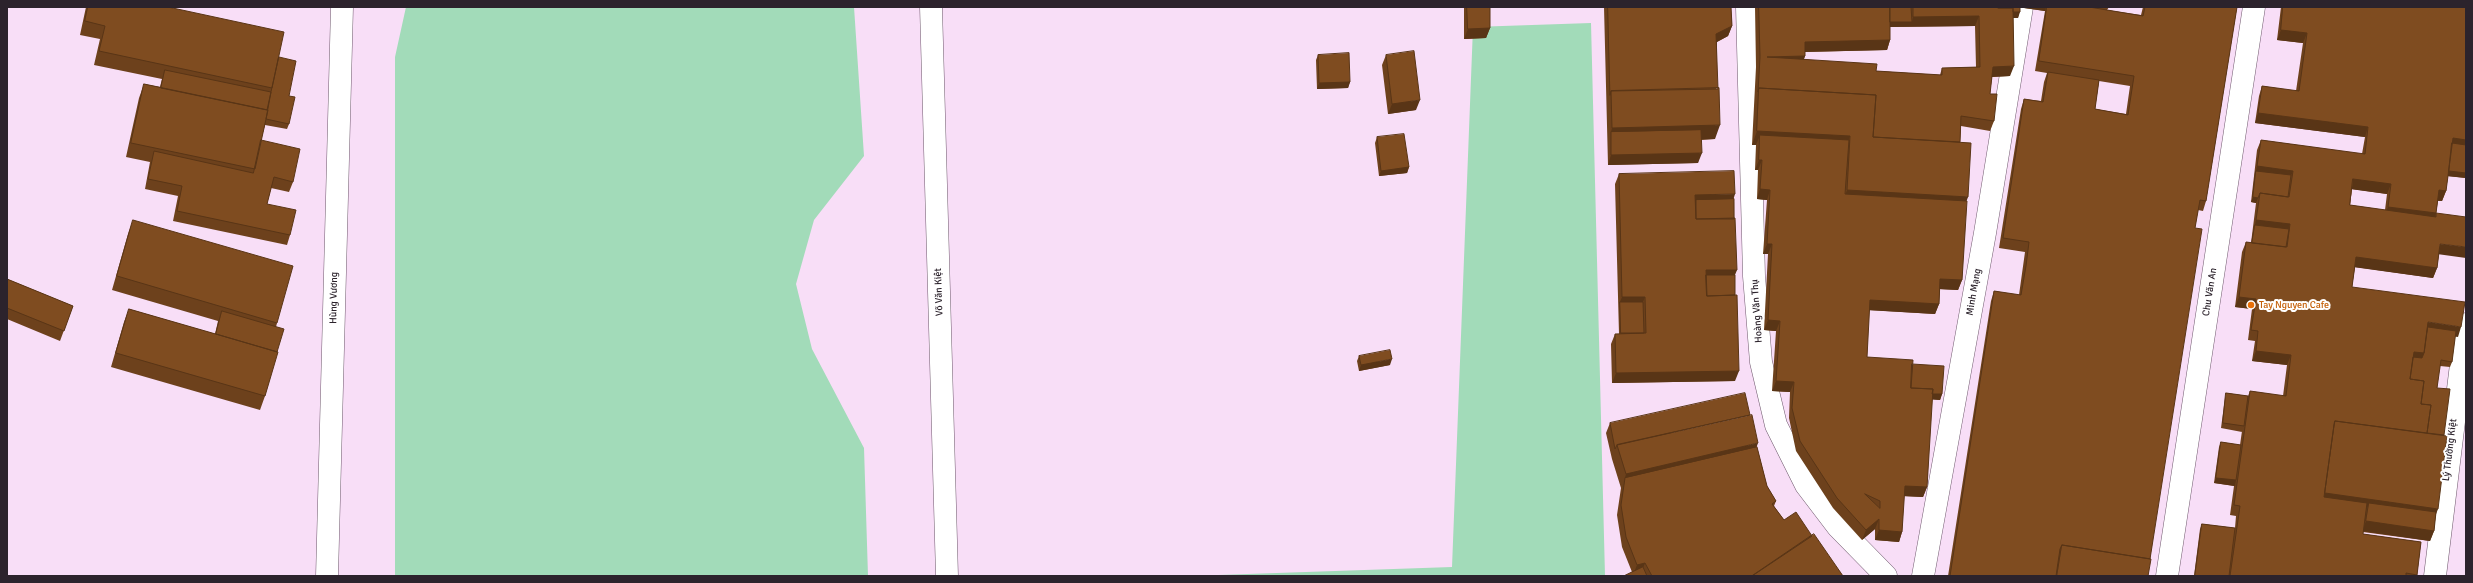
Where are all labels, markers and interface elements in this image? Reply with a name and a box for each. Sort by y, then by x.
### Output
street label: Minh Mạng [1964,267,1984,317]
street label: Chu Văn An [2200,267,2220,317]
street label: Võ Văn Kiệt [932,268,946,316]
street label: Hùng Vương [328,272,340,324]
street label: Hoàng Văn Thụ [1749,279,1765,343]
place label: Tay Nguyen Cafe [2259,299,2329,311]
marker: Tay Nguyen Cafe [2246,300,2256,310]
street label: Lý Thường Kiệt [2440,418,2460,482]

